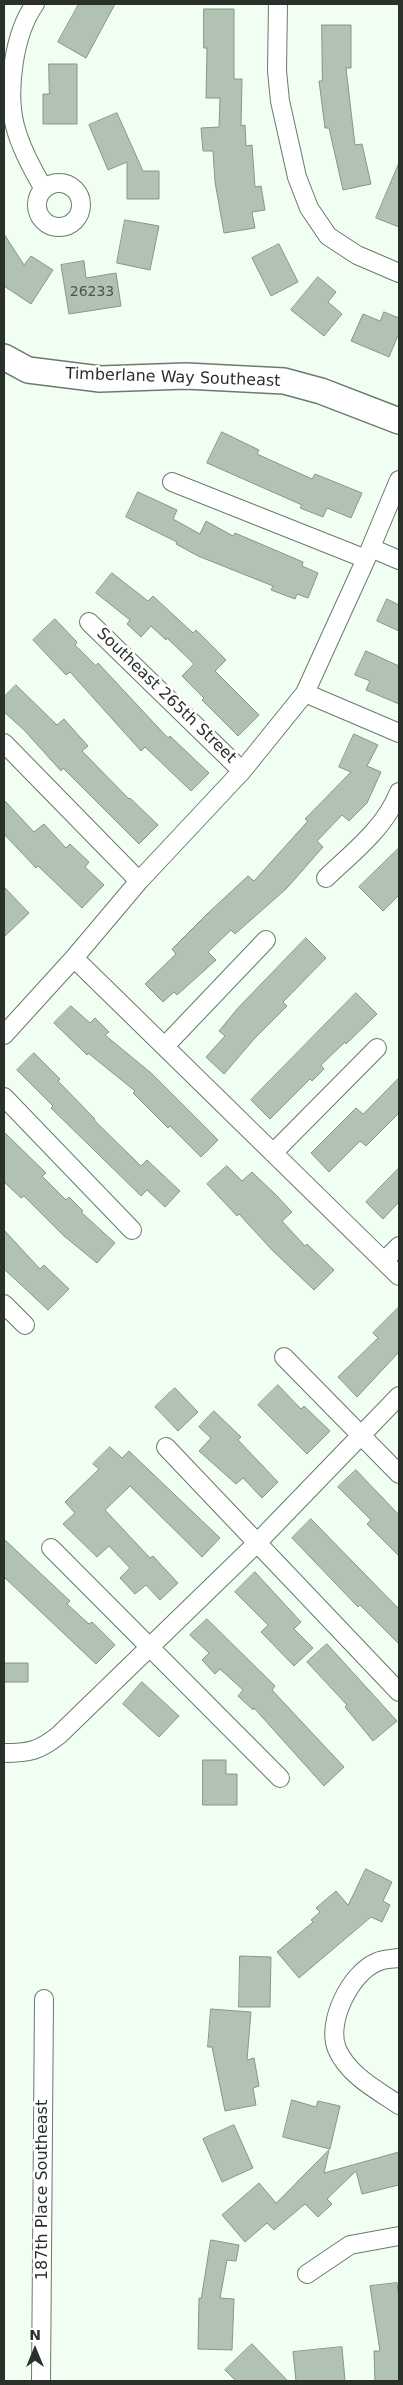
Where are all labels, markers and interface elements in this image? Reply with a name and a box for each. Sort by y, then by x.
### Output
house number: 26233 [70,284,114,300]
street label: Timberlane Way Southeast [65,365,281,391]
street label: Southeast 265th Street [92,624,240,768]
street label: 187th Place Southeast [33,2100,53,2280]
north arrow [10,2325,60,2375]
text: N [29,2327,41,2343]

